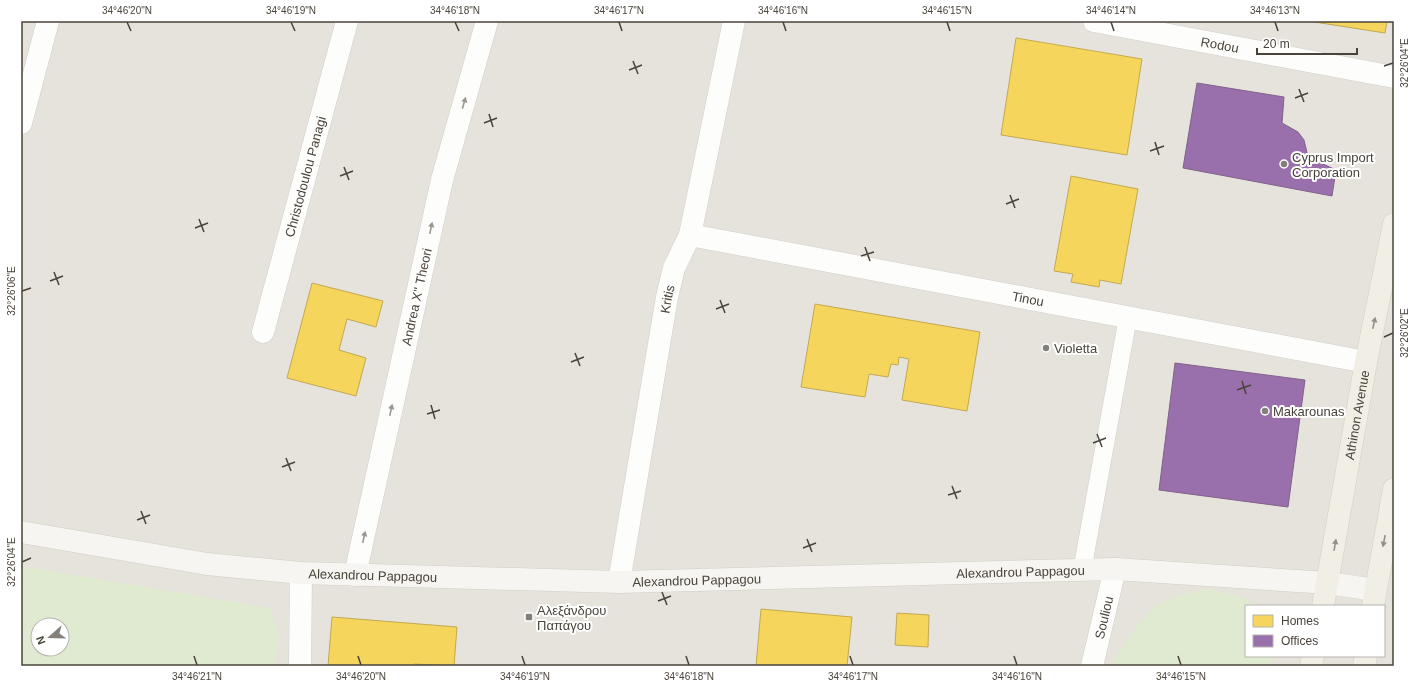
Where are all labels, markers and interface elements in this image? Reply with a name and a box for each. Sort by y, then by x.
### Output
text: 34°46'20"N [102,5,152,16]
text: 34°46'19"N [266,5,316,16]
text: 34°46'18"N [430,5,480,16]
text: 34°46'17"N [594,5,644,16]
text: 34°46'16"N [758,5,808,16]
text: 34°46'15"N [922,5,972,16]
text: 34°46'14"N [1086,5,1136,16]
text: 34°46'13"N [1250,5,1300,16]
scale bar [1257,30,1357,56]
street label: Rodou [1200,34,1240,56]
text: 20 m [1263,37,1290,51]
text: 32°26'04"E [1399,38,1410,88]
one-way arrow [461,96,467,108]
street label: Christodoulou Panagi [282,115,329,239]
place label: Cyprus Import Corporation [1292,150,1374,180]
marker: Cyprus Import Corporation [1279,159,1289,169]
one-way arrow [429,222,435,235]
street label: Andrea X" Theori [399,247,435,347]
text: 32°26'06"E [6,266,17,316]
street label: Kritis [657,283,678,315]
street label: Tinou [1011,289,1045,309]
text: 32°26'02"E [1399,308,1410,358]
one-way arrow [1371,317,1377,330]
place label: Violetta [1054,341,1098,356]
marker: Violetta [1041,343,1051,353]
street label: Athinon Avenue [1342,369,1372,461]
one-way arrow [389,404,395,416]
place label: Makarounas [1273,404,1345,419]
marker: Makarounas [1260,406,1270,416]
one-way arrow [361,531,367,543]
one-way arrow [1381,535,1387,548]
text: 32°26'04"E [6,537,17,587]
one-way arrow [1332,539,1338,551]
street label: Alexandrou Pappagou [956,563,1085,581]
street label: Alexandrou Pappagou [308,566,437,585]
street label: Alexandrou Pappagou [632,571,761,590]
street label: Souliou [1092,595,1116,640]
place label: Αλεξάνδρου Παπάγου [537,603,606,633]
legend [1245,605,1385,657]
marker: Αλεξάνδρου Παπάγου [524,612,534,622]
text: Homes [1281,614,1319,628]
north arrow [30,617,70,657]
text: Offices [1281,634,1318,648]
text: N [34,635,48,646]
text: 34°46'21"N [172,671,222,682]
text: 34°46'20"N [336,671,386,682]
text: 34°46'19"N [500,671,550,682]
text: 34°46'18"N [664,671,714,682]
text: 34°46'17"N [828,671,878,682]
text: 34°46'16"N [992,671,1042,682]
text: 34°46'15"N [1156,671,1206,682]

